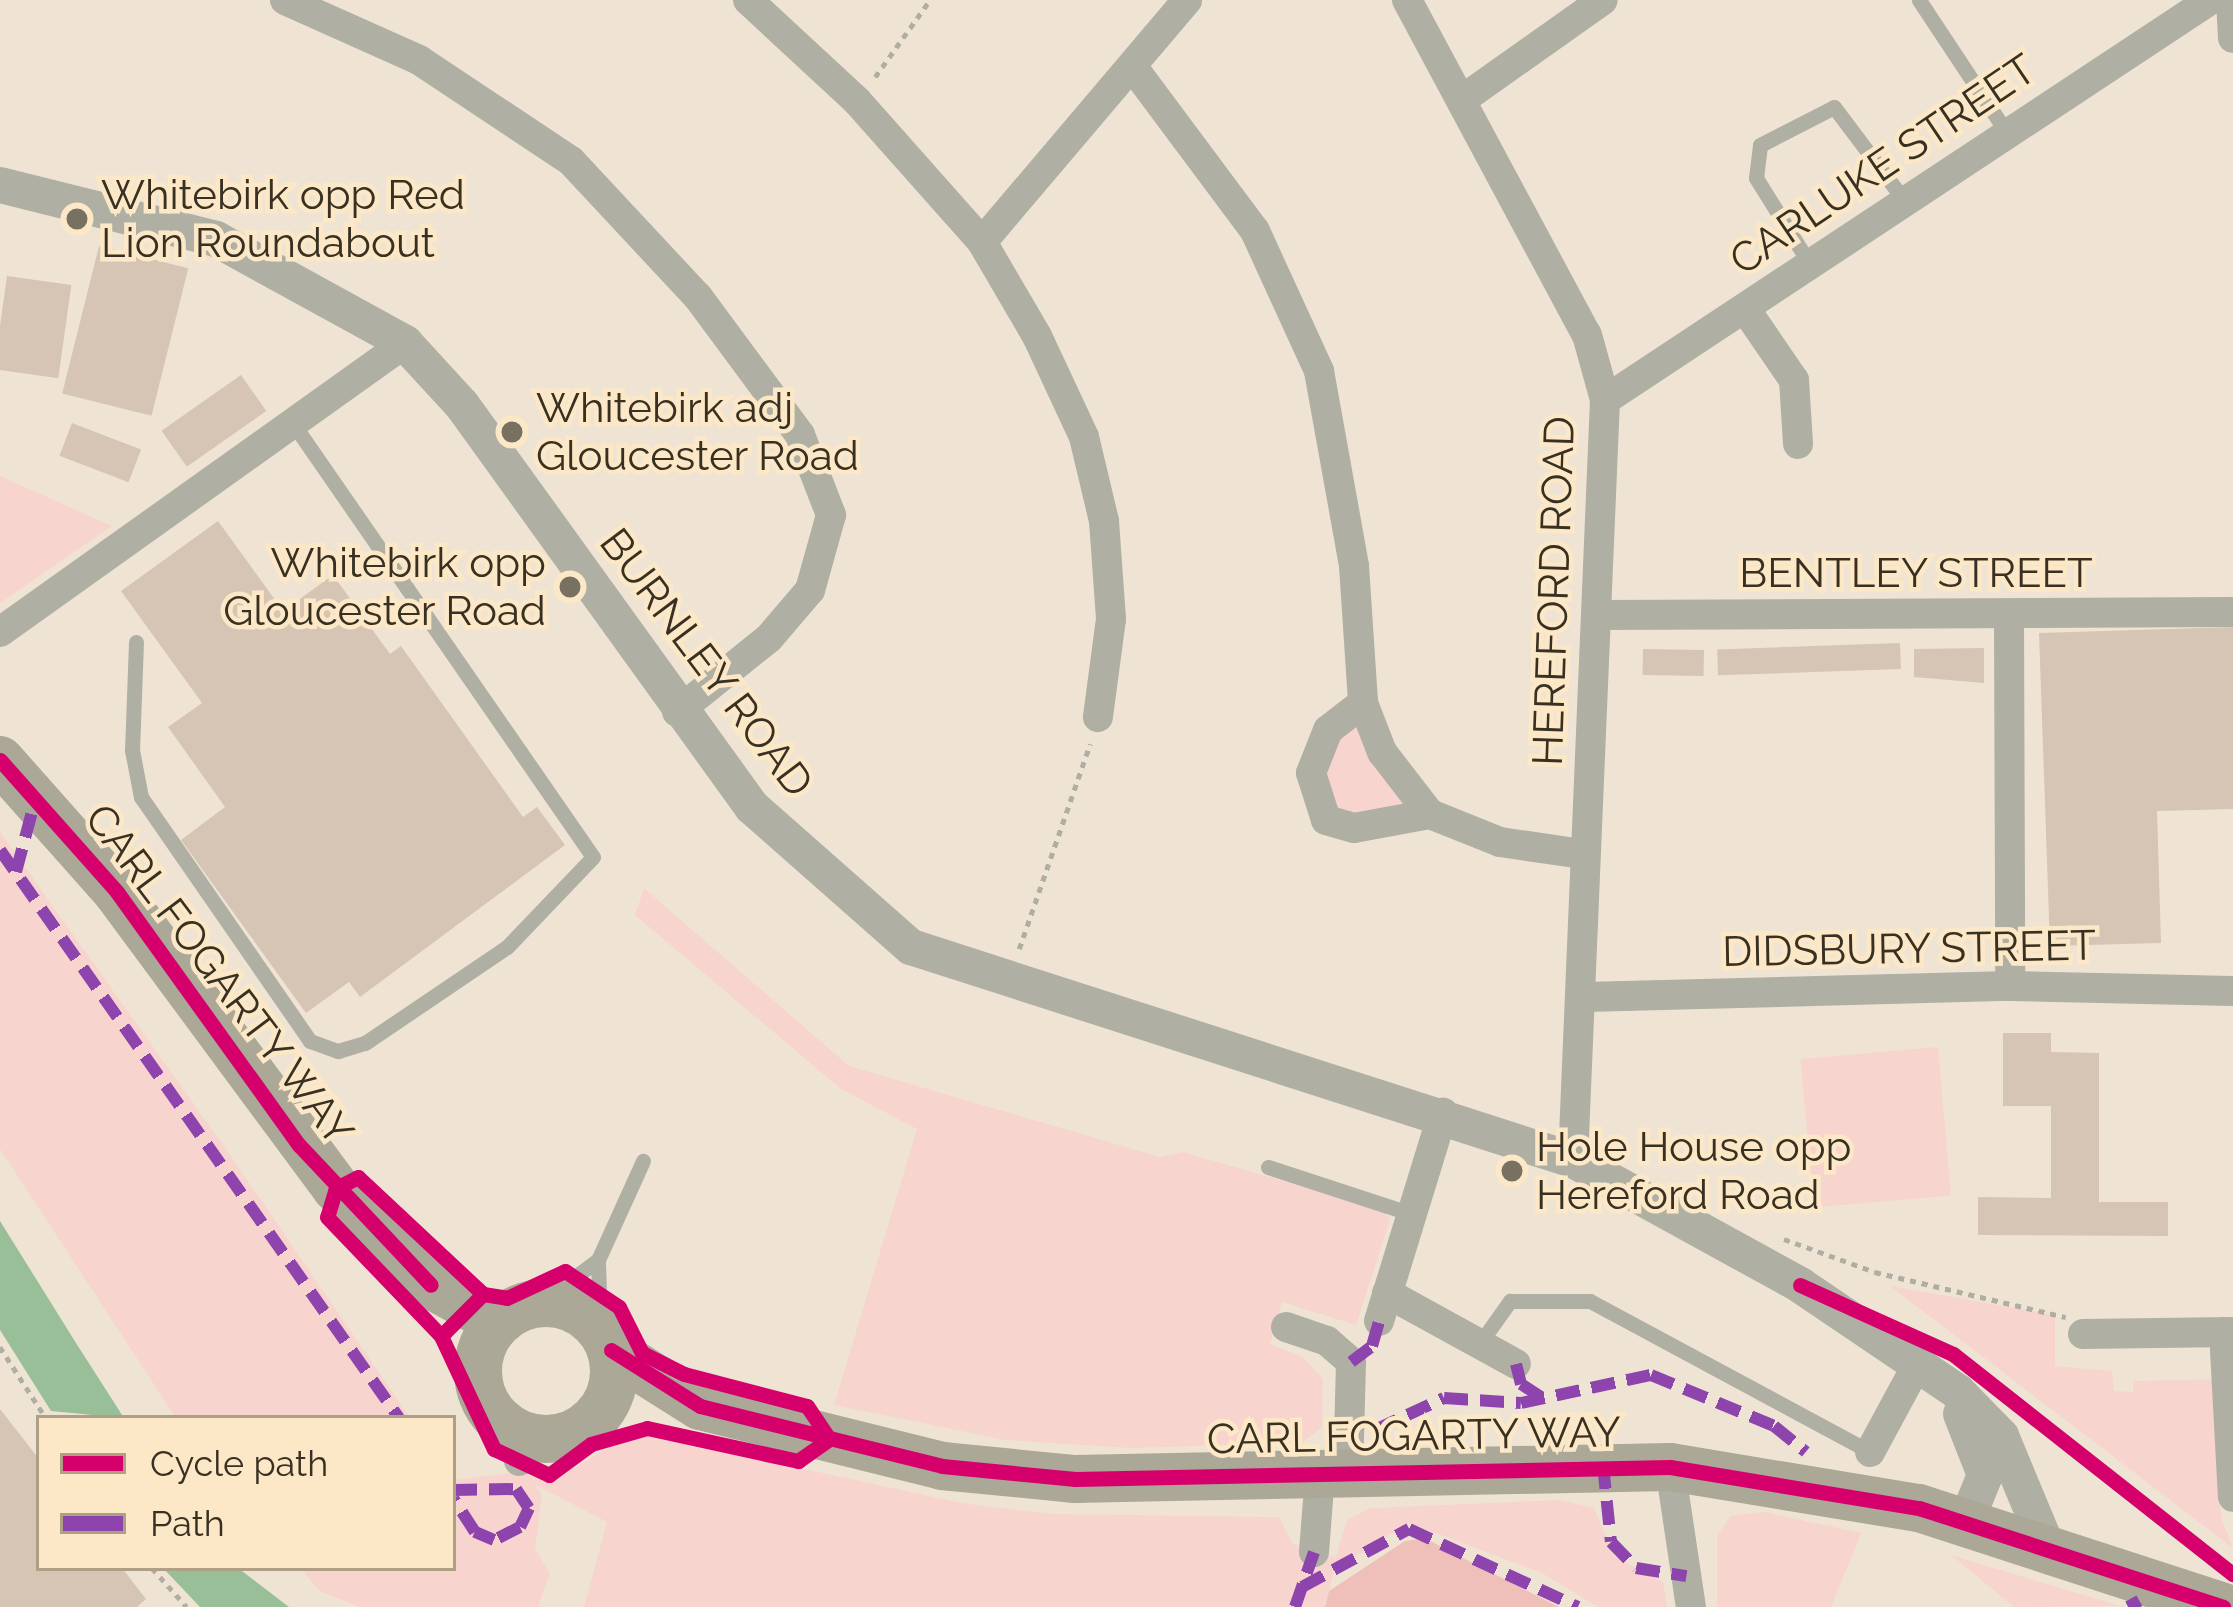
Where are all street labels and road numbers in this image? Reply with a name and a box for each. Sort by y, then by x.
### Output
street label: CARLUKE STREET [1721,44,2045,286]
street label: HEREFORD ROAD [1523,415,1585,767]
street label: BURNLEY ROAD [588,518,824,808]
street label: BENTLEY STREET [1739,548,2093,598]
street label: CARL FOGARTY WAY [73,793,365,1157]
street label: DIDSBURY STREET [1721,921,2097,977]
street label: CARL FOGARTY WAY [1205,1407,1623,1465]

